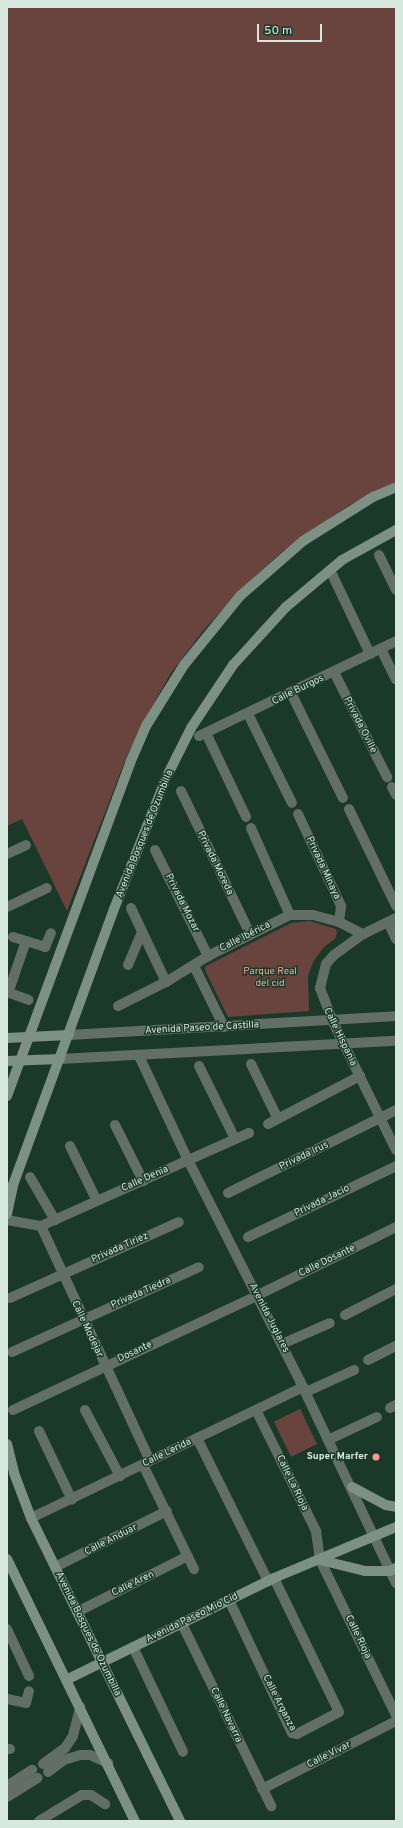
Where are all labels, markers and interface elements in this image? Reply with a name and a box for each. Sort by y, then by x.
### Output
scale bar [259,16,324,42]
text: 50 m [264,23,292,39]
street label: Calle Burgos [270,672,326,708]
street label: Privada Oville [341,695,379,755]
street label: Avenida Bosques de Ozumbilla [114,768,176,900]
street label: Privada Moreda [194,829,236,897]
street label: Privada Minaya [303,835,343,901]
street label: Privada Mozar [162,872,202,934]
street label: Calle Ibérica [218,919,272,955]
park label: Parque Real del cid [243,965,297,988]
street label: Calle Hispania [321,1006,359,1068]
street label: Avenida Paseo de Castilla [145,1019,259,1037]
street label: Privada Irus [277,1139,331,1173]
street label: Calle Denia [120,1163,170,1195]
street label: Privada Jacio [292,1182,352,1220]
street label: Privada Tiriez [90,1230,150,1266]
street label: Calle Dosante [297,1242,357,1280]
street label: Privada Tiedra [109,1274,173,1312]
street label: Avenida Juglares [246,1281,292,1355]
street label: Calle Modejar [69,1299,105,1359]
street label: Dosante [116,1339,154,1365]
street label: Calle Lerida [141,1436,193,1470]
place label: Super Marfer [307,1451,368,1463]
marker: Super Marfer [371,1452,381,1462]
street label: Calle La Rioja [273,1453,311,1513]
street label: Calle Anduar [82,1522,140,1558]
street label: Calle Aren [110,1568,156,1600]
street label: Avenida Bosques de Ozumbilla [53,1570,123,1698]
street label: Avenida Paseo Mio Cid [144,1591,240,1645]
street label: Calle Rioja [342,1613,374,1661]
street label: Calle Arganza [260,1673,298,1733]
street label: Calle Navarra [207,1685,245,1745]
street label: Calle Vivar [305,1739,353,1771]

